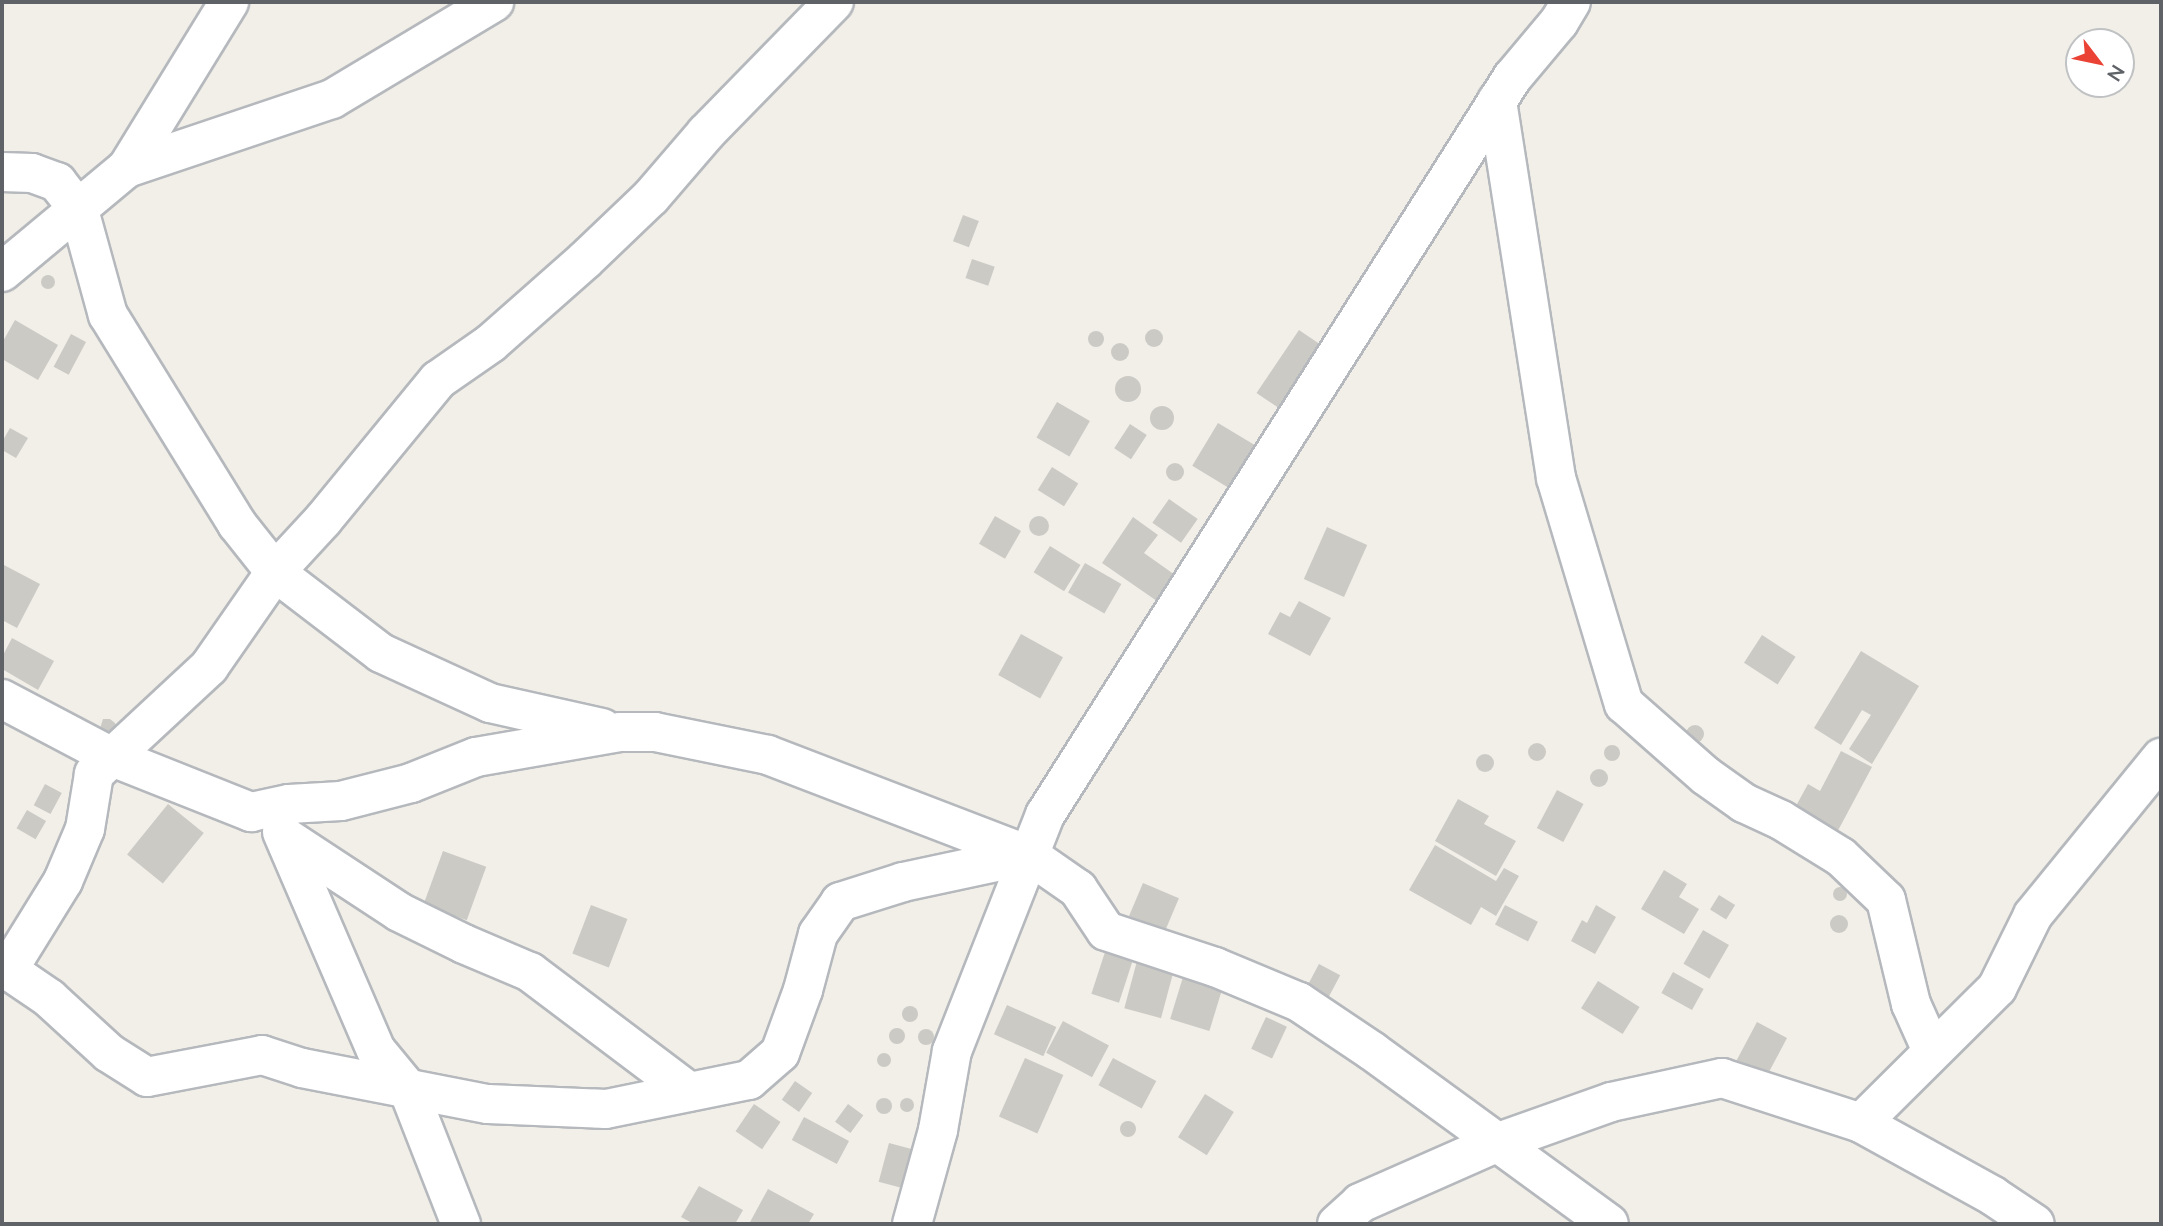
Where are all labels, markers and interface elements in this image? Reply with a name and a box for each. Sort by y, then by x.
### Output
north arrow [2065,28,2135,98]
text: N [2103,61,2130,86]

